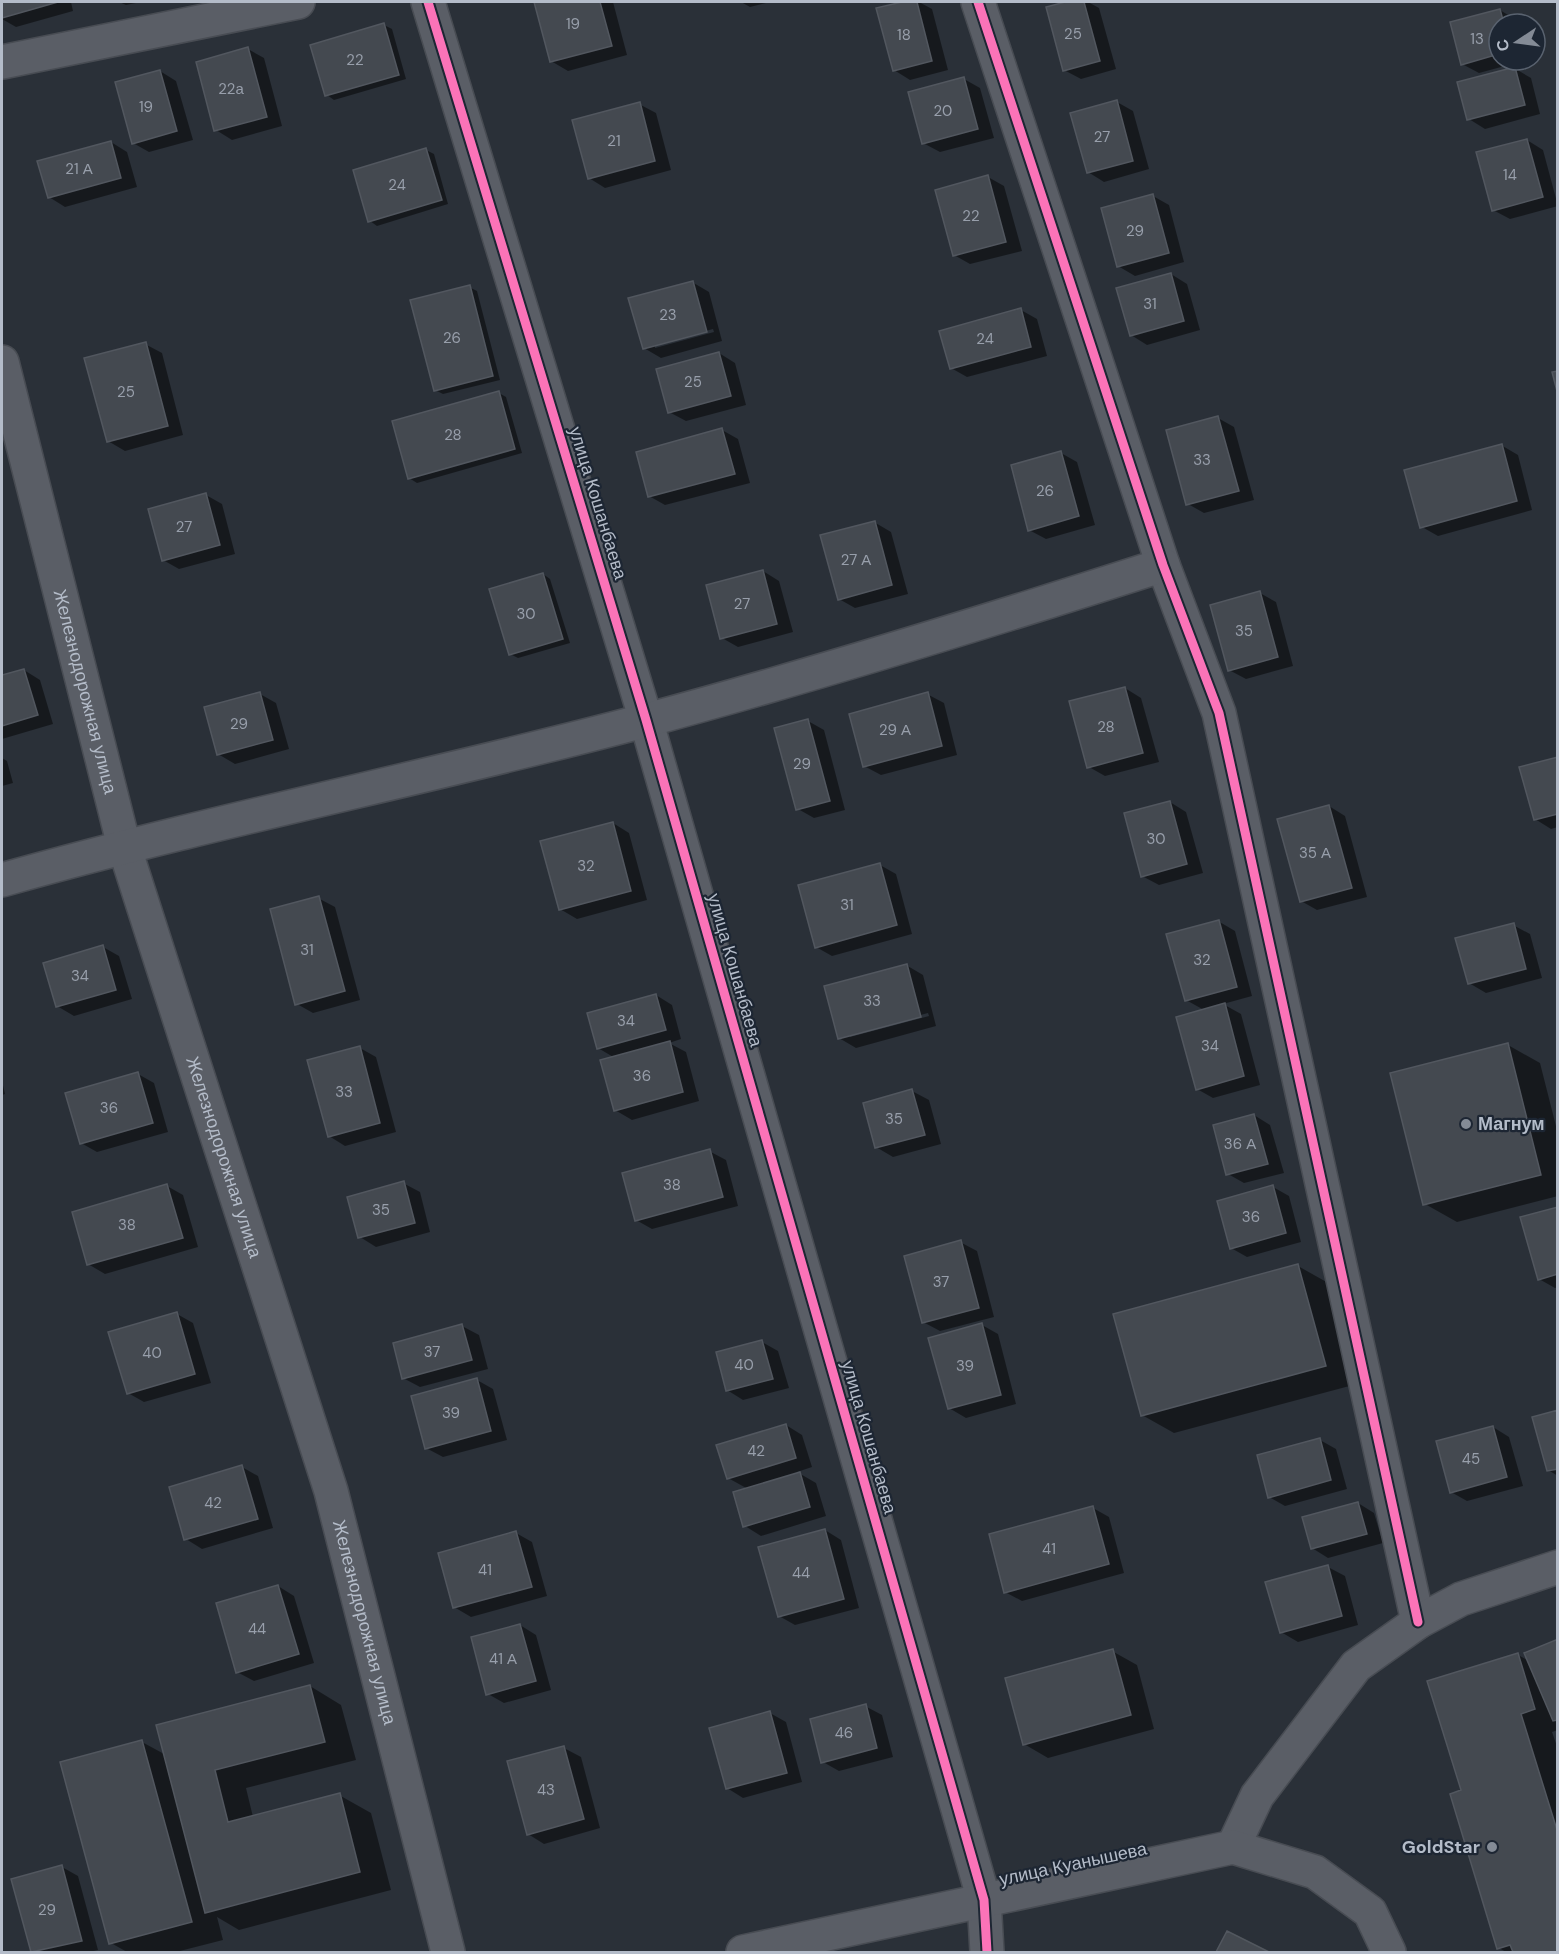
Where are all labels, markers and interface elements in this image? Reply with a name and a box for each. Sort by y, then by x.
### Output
north arrow [1487,12,1547,72]
house number: 19 [566,14,580,34]
house number: 25 [1064,24,1082,44]
house number: 18 [897,25,911,45]
house number: 13 [1470,29,1484,49]
text: С [1491,37,1514,53]
house number: 22 [346,50,364,70]
house number: 22а [218,79,244,99]
house number: 19 [139,97,153,117]
house number: 20 [934,101,952,121]
house number: 27 [1094,127,1110,147]
house number: 21 [607,131,621,151]
house number: 21 А [65,159,93,179]
house number: 14 [1503,165,1517,185]
house number: 24 [388,175,406,195]
house number: 22 [962,206,980,226]
house number: 29 [1126,221,1144,241]
house number: 31 [1143,294,1157,314]
house number: 23 [659,305,677,325]
house number: 26 [443,328,461,348]
house number: 24 [976,329,994,349]
house number: 25 [684,372,702,392]
house number: 25 [117,382,135,402]
street label: улица Кошанбаева [563,424,633,583]
house number: 28 [444,425,462,445]
house number: 33 [1193,450,1211,470]
house number: 26 [1036,481,1054,501]
house number: 27 [176,517,192,537]
house number: 27 А [841,550,871,570]
street label: Железнодорожная улица [48,587,123,798]
house number: 27 [734,594,750,614]
house number: 30 [516,604,536,624]
house number: 35 [1235,621,1253,641]
house number: 29 [230,714,248,734]
house number: 28 [1097,717,1115,737]
house number: 29 А [879,720,911,740]
house number: 29 [793,754,811,774]
house number: 30 [1146,829,1166,849]
house number: 35 А [1299,843,1331,863]
house number: 32 [577,856,595,876]
street label: улица Кошанбаева [702,891,769,1050]
house number: 31 [840,895,854,915]
house number: 31 [300,940,314,960]
house number: 32 [1193,950,1211,970]
house number: 34 [71,966,89,986]
house number: 33 [863,991,881,1011]
house number: 34 [617,1011,635,1031]
house number: 34 [1201,1036,1219,1056]
street label: Железнодорожная улица [180,1053,268,1262]
house number: 36 [633,1066,651,1086]
house number: 33 [335,1082,353,1102]
house number: 36 [100,1098,118,1118]
house number: 35 [885,1109,903,1129]
place label: Магнум [1478,1112,1545,1136]
marker: Магнум [1459,1117,1473,1131]
house number: 36 А [1224,1134,1256,1154]
house number: 38 [663,1175,681,1195]
house number: 35 [372,1200,390,1220]
house number: 36 [1242,1207,1260,1227]
house number: 38 [118,1215,136,1235]
house number: 37 [933,1272,949,1292]
house number: 37 [424,1342,440,1362]
house number: 40 [142,1343,162,1363]
house number: 40 [734,1355,754,1375]
house number: 39 [956,1356,974,1376]
street label: улица Кошанбаева [836,1358,903,1517]
house number: 39 [442,1403,460,1423]
house number: 42 [747,1441,765,1461]
house number: 45 [1462,1449,1480,1469]
house number: 42 [204,1493,222,1513]
street label: Железнодорожная улица [327,1517,402,1728]
house number: 41 [1042,1539,1056,1559]
house number: 41 [478,1560,492,1580]
house number: 44 [792,1563,810,1583]
house number: 44 [248,1619,266,1639]
house number: 41 А [489,1649,517,1669]
house number: 46 [835,1723,853,1743]
house number: 43 [537,1780,555,1800]
place label: GoldStar [1402,1835,1480,1859]
street label: улица Куанышева [997,1836,1150,1891]
marker: GoldStar [1485,1840,1499,1854]
house number: 29 [38,1900,56,1920]

